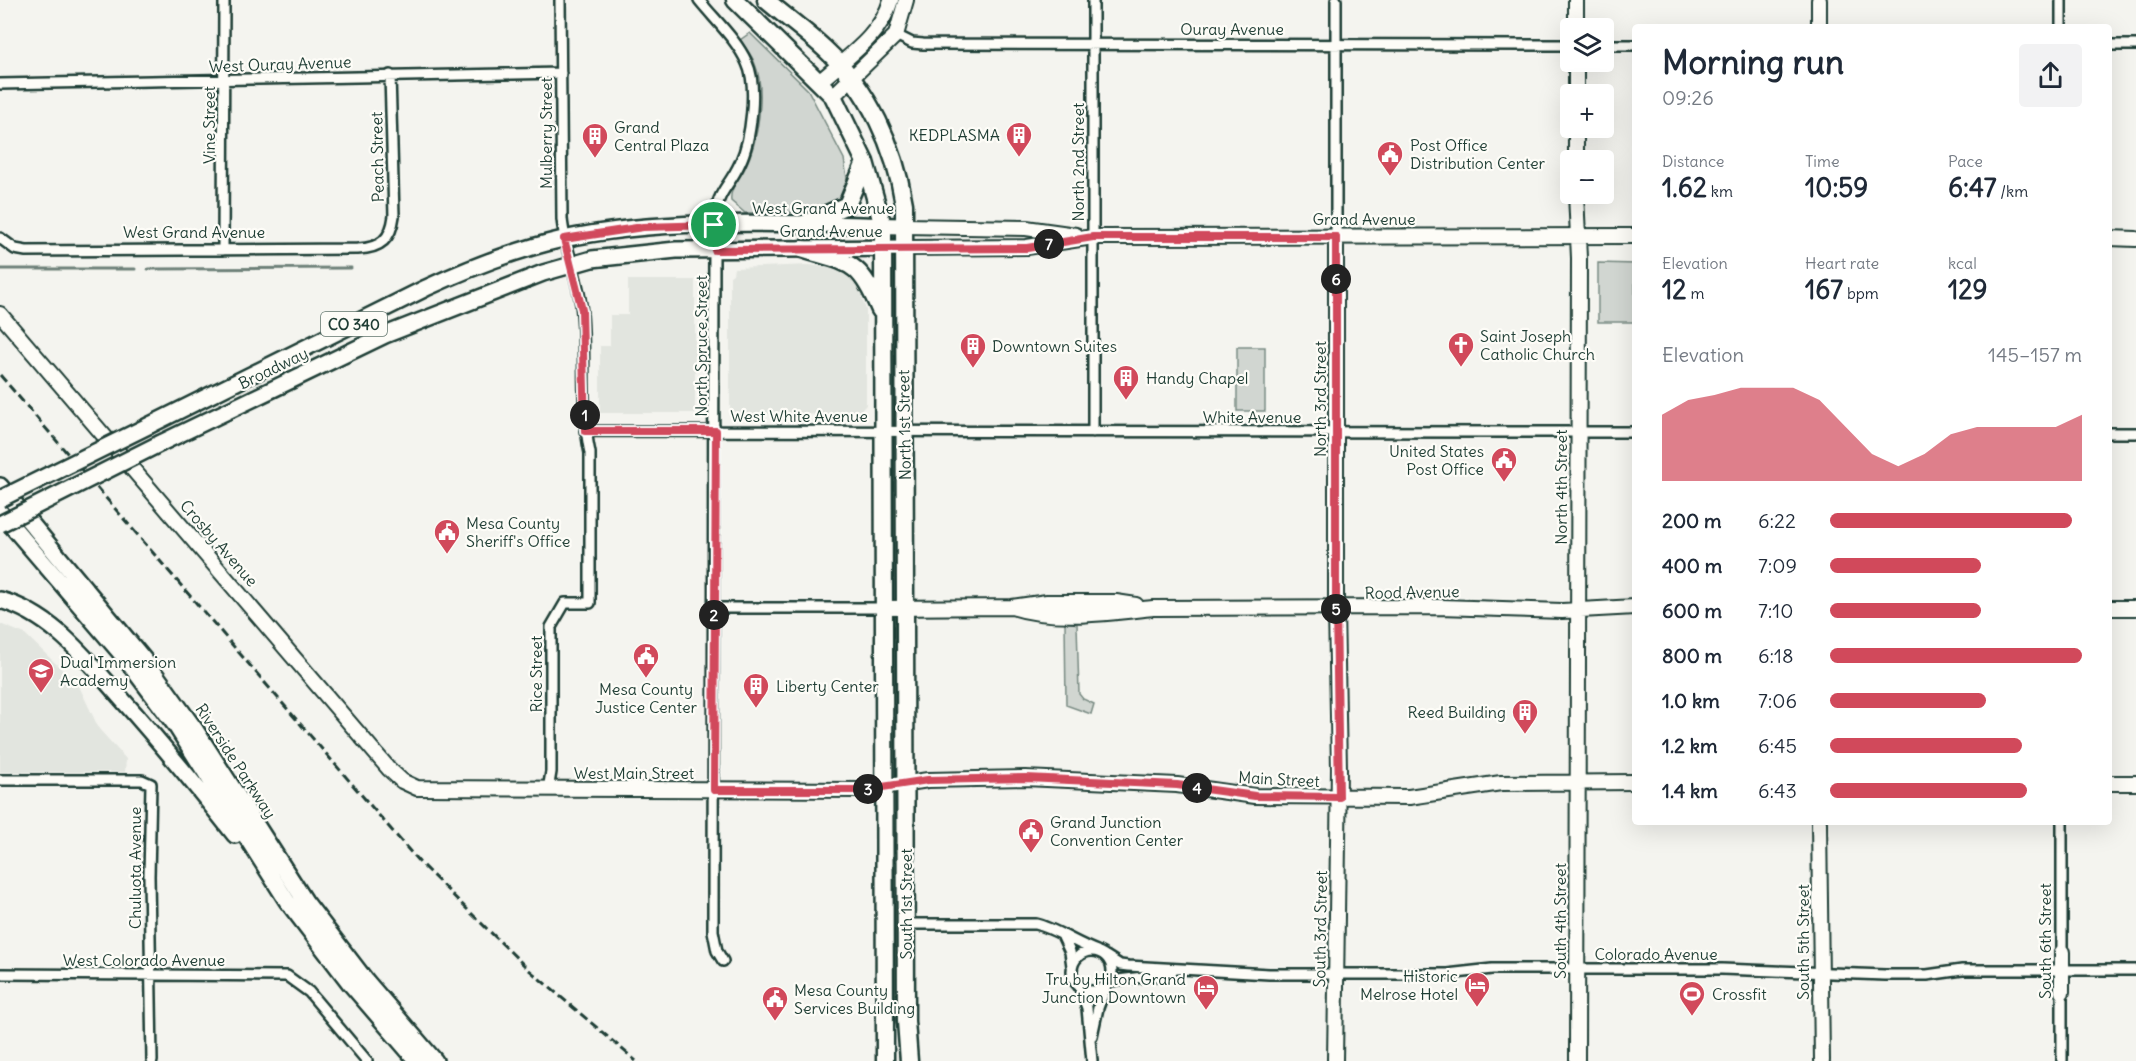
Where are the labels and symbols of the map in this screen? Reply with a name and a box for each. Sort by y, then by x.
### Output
street label: Ouray Avenue [1180,19,1284,39]
street label: West Ouray Avenue [208,52,352,76]
street label: Mulberry Street [536,76,556,189]
street label: Vine Street [199,85,219,164]
street label: North 2nd Street [1068,102,1088,221]
street label: Peach Street [366,111,388,202]
place label: Grand Central Plaza [614,117,709,155]
building icon: KEDPLASMA [1004,120,1034,158]
building icon: Grand Central Plaza [580,121,610,159]
place label: KEDPLASMA [909,125,1000,145]
place label: Post Office Distribution Center [1410,135,1546,173]
public building icon: Post Office Distribution Center [1375,139,1405,177]
street label: West Grand Avenue [752,198,894,218]
pin [688,199,739,250]
street label: Grand Avenue [1312,209,1416,229]
street label: Grand Avenue [779,221,883,241]
street label: West Grand Avenue [123,222,265,242]
pin: 7 [1034,229,1064,259]
pin: 6 [1321,264,1351,294]
street label: North Spruce Street [691,275,711,417]
road number: CO 340 [321,312,387,336]
place label: Saint Joseph Catholic Church [1480,326,1595,364]
church icon: Saint Joseph Catholic Church [1446,330,1476,368]
building icon: Downtown Suites [958,331,988,369]
place label: Downtown Suites [992,336,1117,356]
street label: North 3rd Street [1310,340,1330,457]
street label: Broadway [235,343,311,393]
building icon: Handy Chapel [1111,363,1141,401]
place label: Handy Chapel [1146,368,1248,388]
street label: North 1st Street [893,369,915,480]
pin: 1 [570,400,600,430]
street label: West White Avenue [730,406,868,426]
street label: White Avenue [1203,407,1301,427]
street label: North 4th Street [1551,429,1571,545]
place label: United States Post Office [1389,441,1484,479]
public building icon: United States Post Office [1489,445,1519,483]
street label: Crosby Avenue [176,496,262,590]
place label: Mesa County Sheriff's Office [466,513,570,551]
public building icon: Mesa County Sheriff's Office [432,517,462,555]
street label: Rood Avenue [1364,581,1460,603]
pin: 5 [1321,594,1351,624]
pin: 2 [699,600,729,630]
street label: Rice Street [526,635,546,712]
public building icon: Mesa County Justice Center [631,641,661,679]
place label: Dual Immersion Academy [60,652,176,690]
school or university icon: Dual Immersion Academy [26,656,56,694]
building icon: Liberty Center [741,671,771,709]
place label: Liberty Center [776,676,879,696]
place label: Mesa County Justice Center [595,679,698,717]
building icon: Reed Building [1510,697,1540,735]
street label: Riverside Parkway [191,700,281,822]
place label: Reed Building [1408,702,1506,722]
street label: West Main Street [574,763,695,783]
street label: Main Street [1238,767,1321,791]
pin: 4 [1182,773,1212,803]
pin: 3 [853,774,883,804]
street label: Chuluota Avenue [125,807,145,929]
place label: Grand Junction Convention Center [1050,812,1184,850]
public building icon: Grand Junction Convention Center [1016,816,1046,854]
street label: South 1st Street [896,848,916,960]
street label: South 4th Street [1550,862,1570,979]
street label: South 3rd Street [1309,870,1331,988]
street label: South 6th Street [2035,882,2055,999]
street label: South 5th Street [1793,883,1813,1000]
street label: Colorado Avenue [1594,944,1718,964]
street label: West Colorado Avenue [63,950,225,970]
place label: Historic Melrose Hotel [1360,966,1458,1004]
place label: Tru by Hilton Grand Junction Downtown [1042,969,1186,1007]
hotel icon: Historic Melrose Hotel [1462,970,1492,1008]
hotel icon: Tru by Hilton Grand Junction Downtown [1191,973,1221,1011]
sports icon: Crossfit [1677,979,1707,1017]
place label: Mesa County Services Building [794,980,915,1018]
public building icon: Mesa County Services Building [760,984,790,1022]
place label: Crossfit [1712,984,1767,1004]

